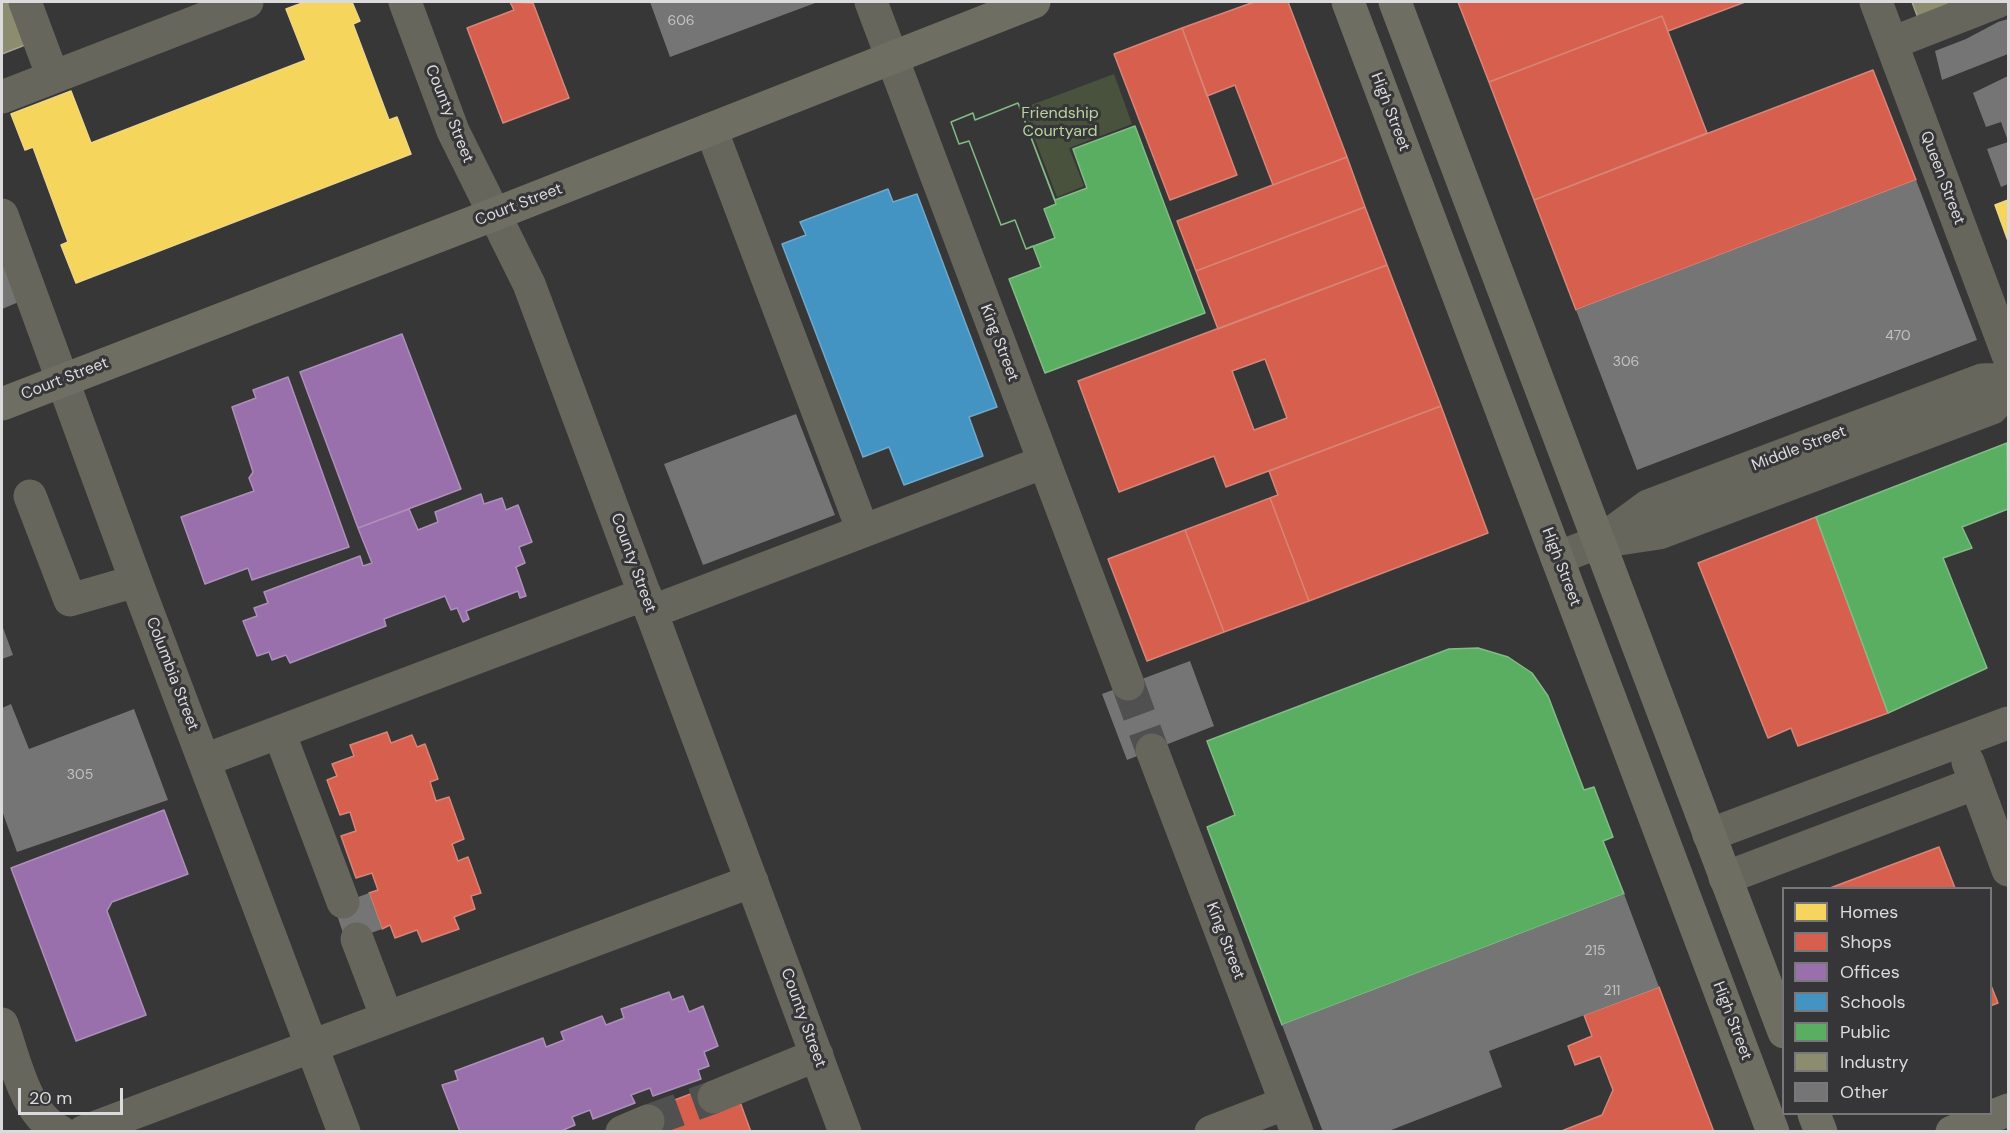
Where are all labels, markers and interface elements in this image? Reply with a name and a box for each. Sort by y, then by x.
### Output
house number: 606 [667,13,695,29]
street label: County Street [421,62,477,166]
street label: High Street [1366,70,1414,154]
park label: Friendship Courtyard [1021,104,1099,142]
street label: Queen Street [1915,129,1969,227]
street label: Court Street [473,180,565,230]
street label: King Street [976,302,1022,384]
house number: 470 [1885,328,1911,344]
street label: Court Street [19,354,111,404]
house number: 306 [1613,354,1639,370]
street label: Middle Street [1749,422,1849,476]
street label: County Street [606,511,660,615]
street label: High Street [1537,525,1585,609]
street label: Columbia Street [142,614,202,734]
house number: 305 [67,767,93,783]
legend [1782,887,1992,1115]
street label: King Street [1202,900,1248,982]
text: Homes [1840,900,1898,924]
text: Shops [1840,930,1892,954]
house number: 215 [1585,943,1605,959]
text: Offices [1840,960,1900,984]
street label: County Street [776,966,830,1070]
street label: High Street [1708,979,1756,1063]
house number: 211 [1604,983,1620,999]
text: Schools [1840,990,1905,1014]
text: Public [1840,1020,1891,1044]
text: Industry [1840,1050,1909,1074]
scale bar [21,1076,126,1114]
text: Other [1840,1080,1888,1104]
text: 20 m [29,1086,72,1110]

